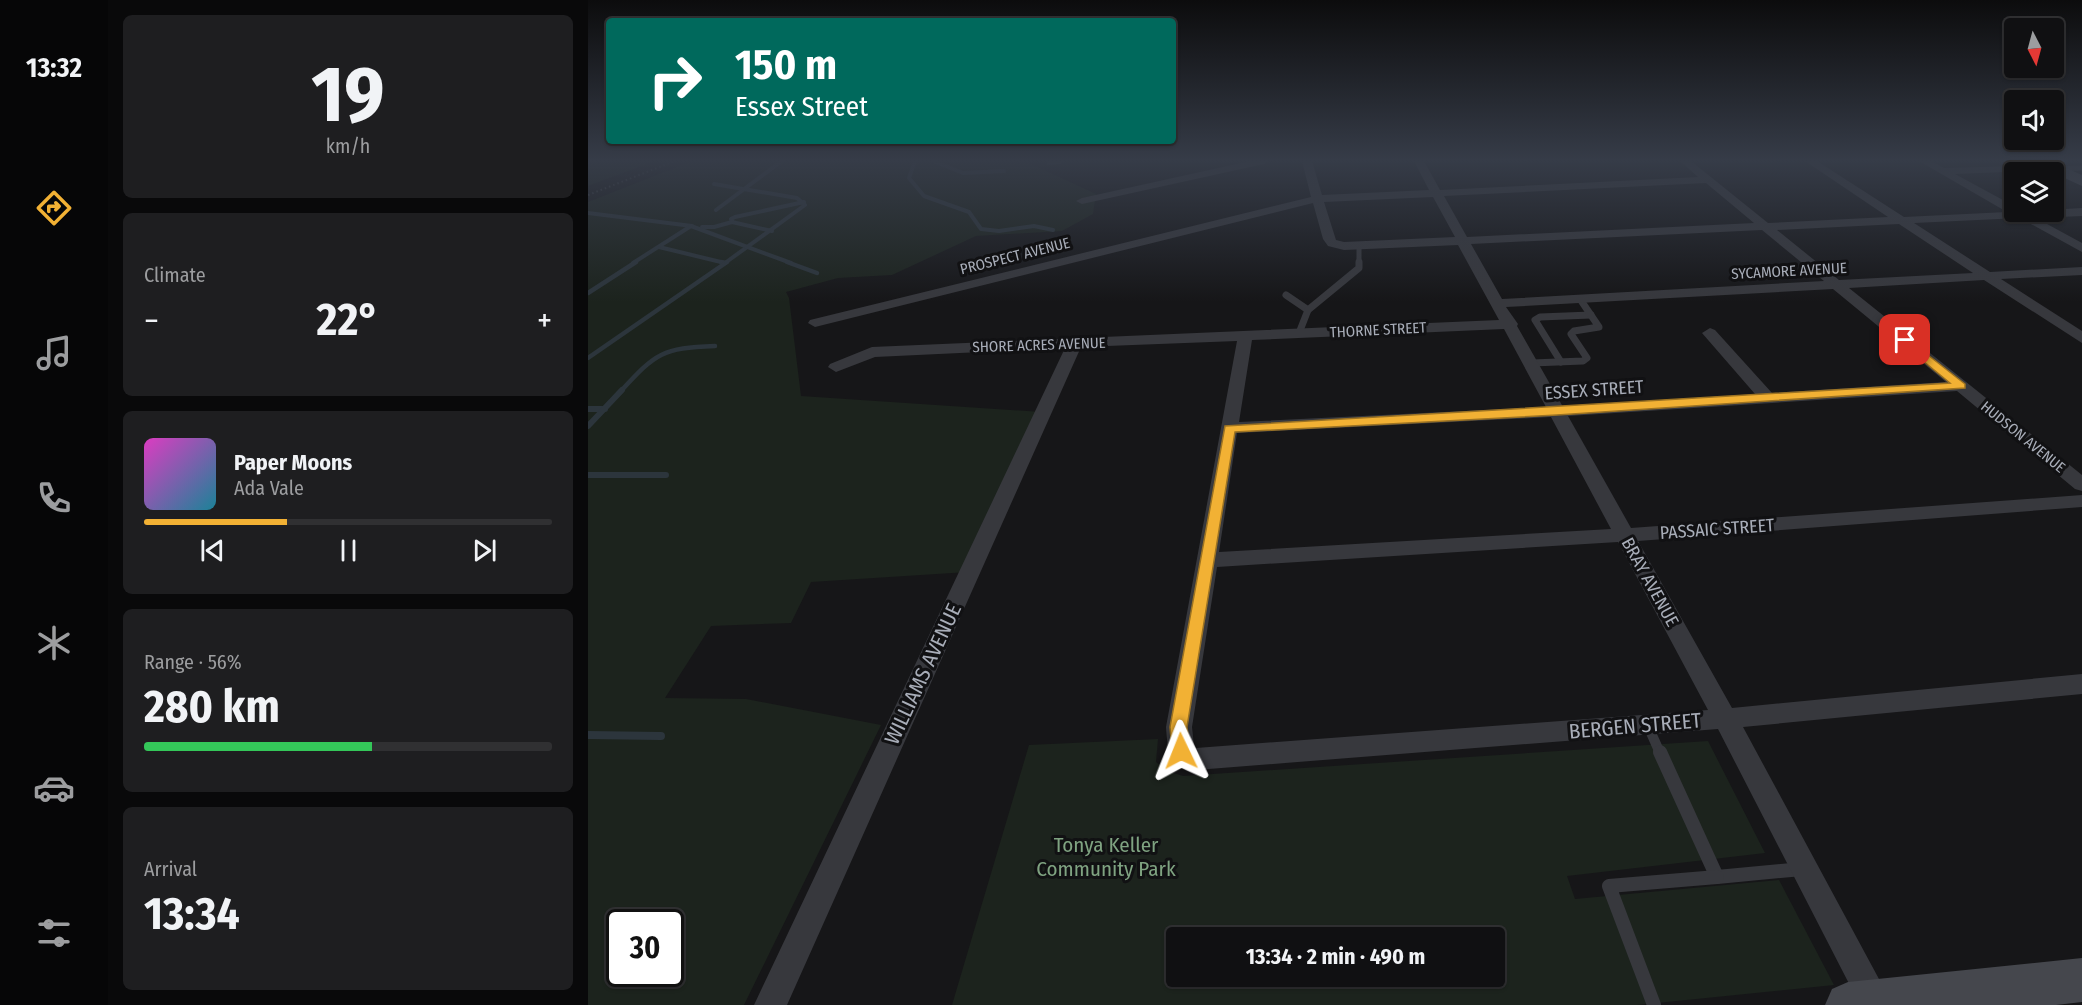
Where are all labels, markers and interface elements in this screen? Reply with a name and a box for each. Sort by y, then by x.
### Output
north arrow [2004,18,2064,78]
map controls [2004,18,2064,222]
text: 150 m [735,40,837,90]
icon: right [636,42,714,120]
text: 19 [311,48,385,142]
text: 13:32 [26,52,82,84]
button: sound [2004,90,2064,150]
text: Essex Street [735,91,868,123]
text: km/h [326,134,370,158]
button: layers [2004,162,2064,222]
icon: directions [33,187,75,229]
street label: PROSPECT AVENUE [958,234,1072,278]
street label: SYCAMORE AVENUE [1731,259,1847,283]
text: Climate [144,263,206,287]
text: 22° [317,293,379,347]
text: − [144,301,159,341]
text: + [537,301,552,341]
pin [1879,314,1930,365]
street label: THORNE STREET [1329,318,1427,342]
icon: arrive [1888,323,1921,356]
icon: music [33,332,75,374]
street label: SHORE ACRES AVENUE [972,334,1106,356]
street label: ESSEX STREET [1544,376,1645,404]
street label: HUDSON AVENUE [1977,397,2069,477]
text: Paper Moons [234,449,352,476]
text: Ada Vale [234,476,304,500]
icon: phone [33,477,75,519]
street label: PASSAIC STREET [1659,514,1776,544]
icon: previous [196,534,229,567]
icon: pause [332,534,365,567]
icon: next [468,534,501,567]
street label: BRAY AVENUE [1617,534,1683,630]
street label: WILLIAMS AVENUE [879,599,967,749]
icon: climate [33,622,75,664]
text: Range · 56% [144,650,242,674]
text: 280 km [144,680,280,734]
street label: BERGEN STREET [1568,707,1703,745]
position arrow [1149,719,1213,783]
icon: car [33,767,75,809]
park label: Tonya Keller Community Park [1036,832,1176,882]
text: Arrival [144,857,197,881]
text: 13:34 [144,887,240,941]
speed limit sign: 30 [606,909,684,987]
icon: filters [33,912,75,954]
text: 13:34 · 2 min · 490 m [1246,943,1425,970]

